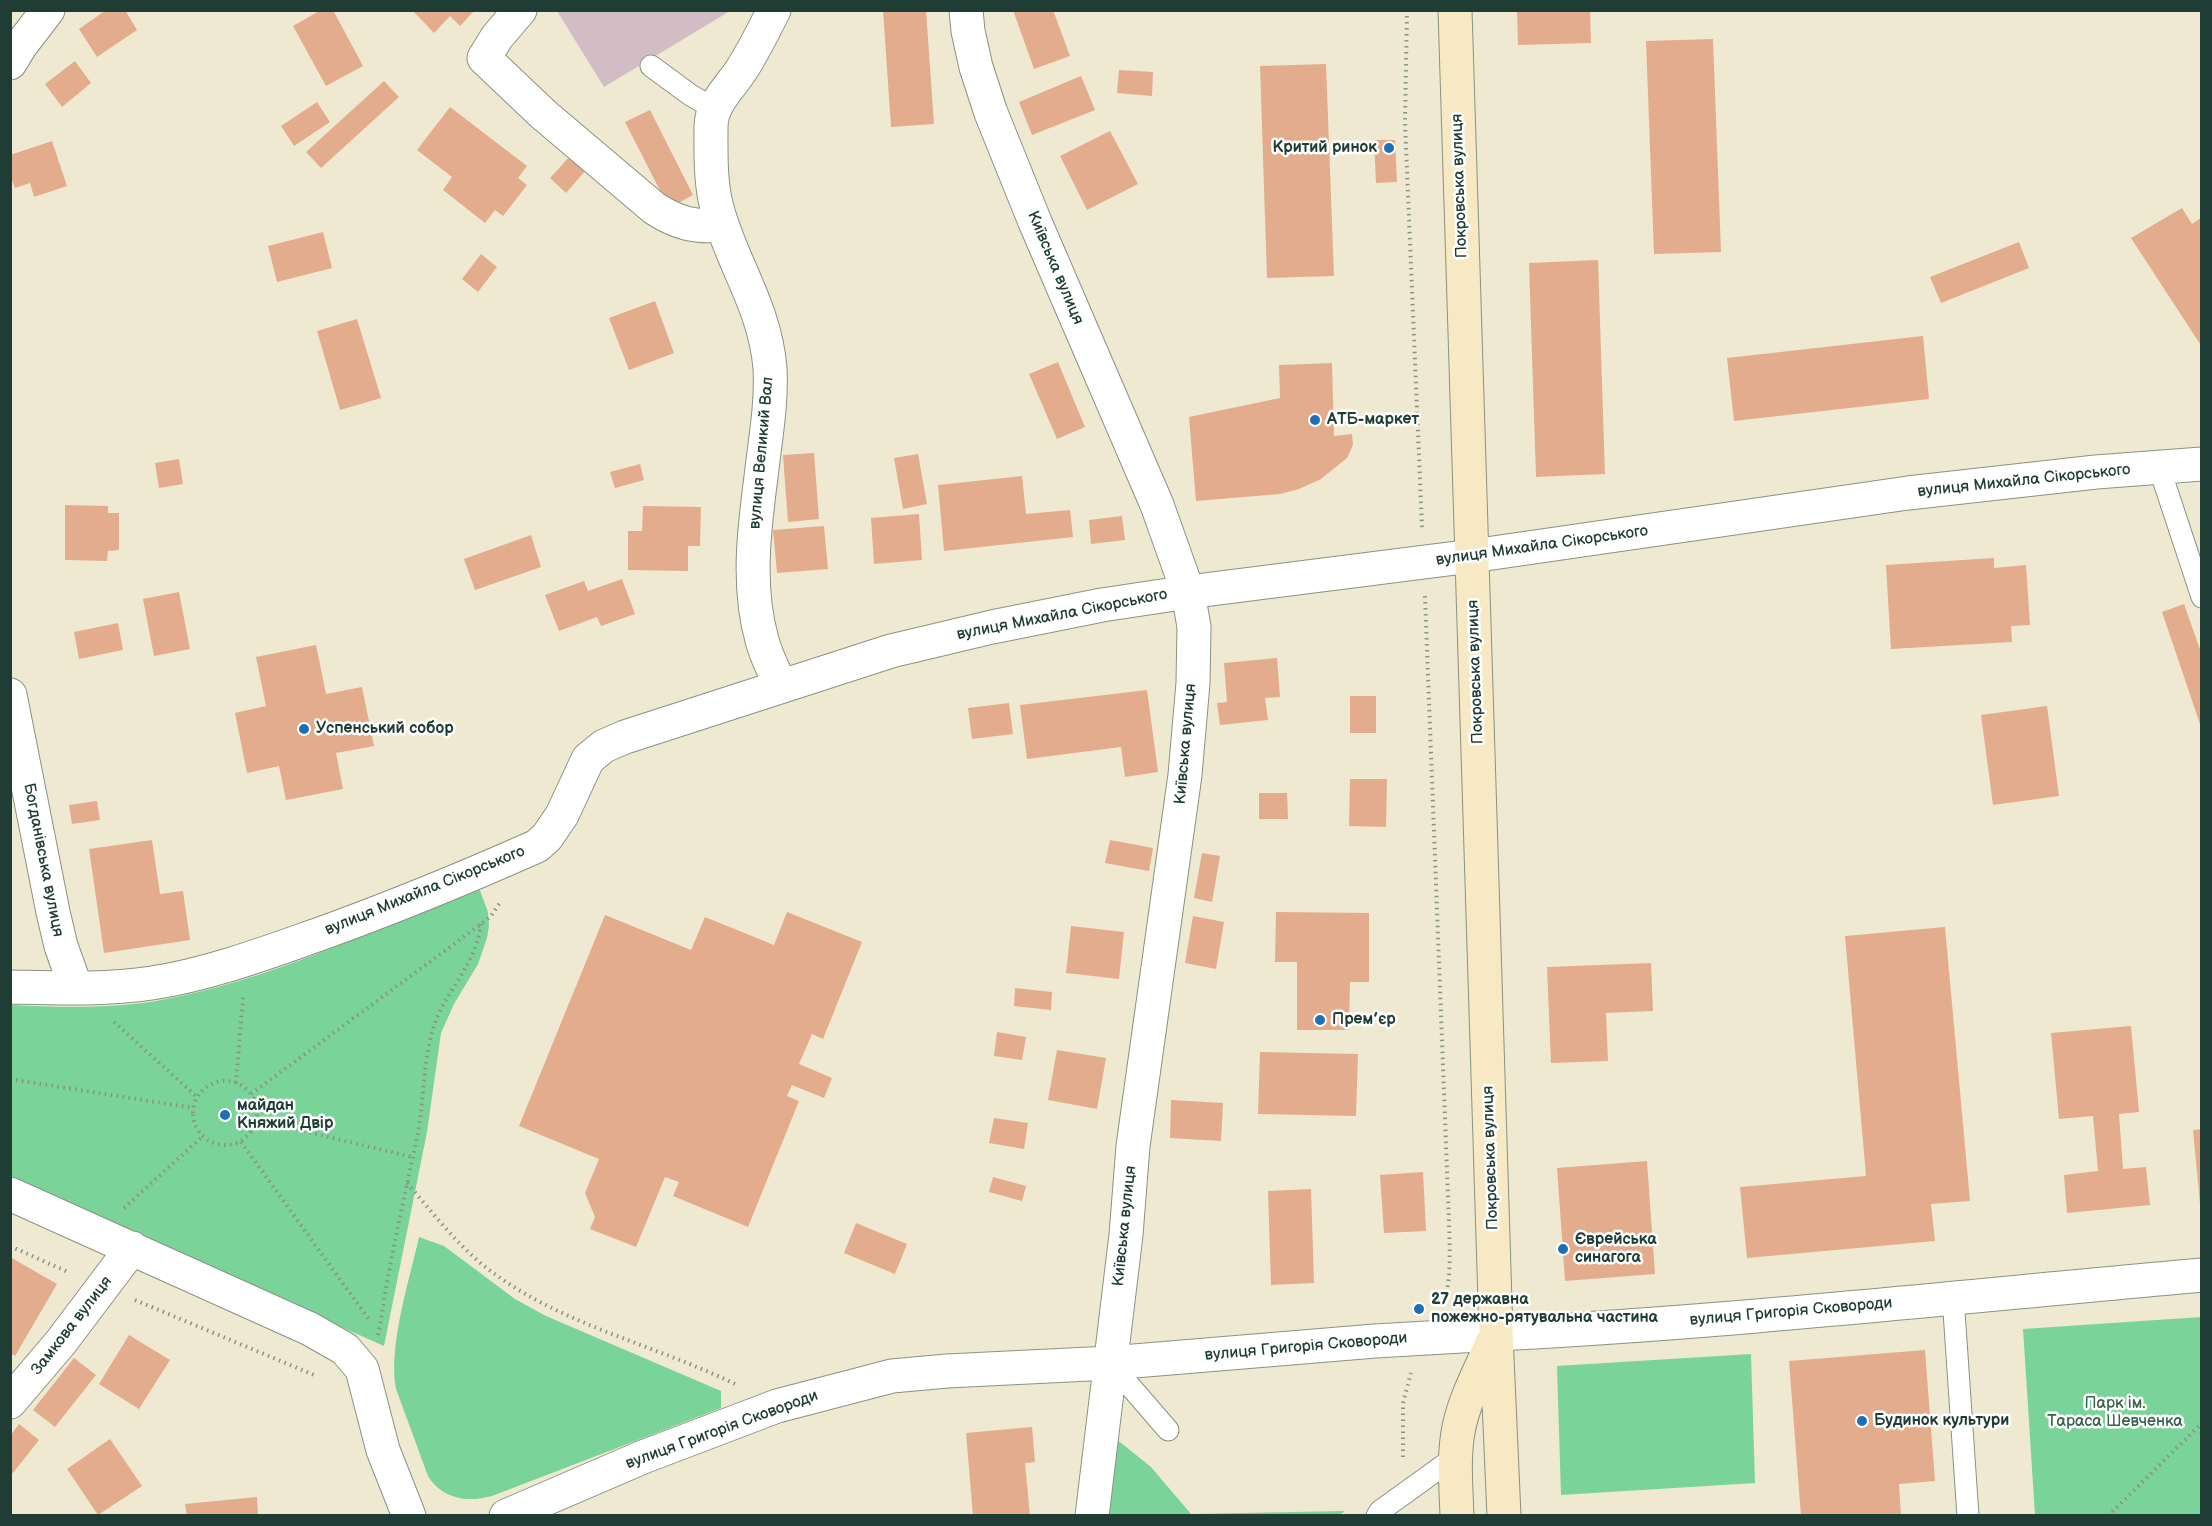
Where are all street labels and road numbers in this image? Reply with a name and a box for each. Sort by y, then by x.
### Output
street label: Покровська вулиця [1448,113,1472,259]
street label: Київська вулиця [1022,208,1088,328]
street label: вулиця Великий Вал [746,376,778,530]
street label: вулиця Михайла Сікорського [1916,460,2132,502]
street label: вулиця Михайла Сікорського [1435,522,1649,570]
street label: вулиця Михайла Сікорського [955,585,1169,645]
street label: Покровська вулиця [1464,599,1488,745]
street label: Київська вулиця [1171,683,1201,805]
street label: Богданівська вулиця [19,782,67,938]
street label: вулиця Михайла Сікорського [322,842,528,940]
street label: Покровська вулиця [1479,1085,1503,1231]
street label: Київська вулиця [1109,1165,1141,1287]
street label: Замкова вулиця [27,1273,117,1379]
street label: вулиця Григорія Сковороди [1689,1294,1893,1330]
street label: вулиця Григорія Сковороди [1204,1329,1408,1365]
street label: вулиця Григорія Сковороди [623,1386,821,1474]

